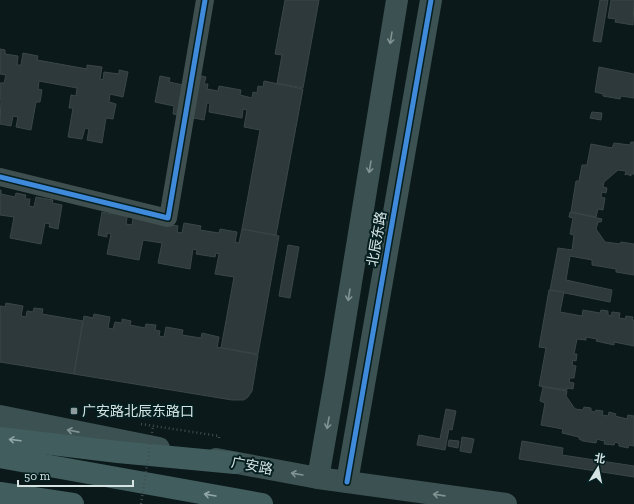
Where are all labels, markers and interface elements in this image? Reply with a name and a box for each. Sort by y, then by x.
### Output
one-way arrow [387,32,395,45]
one-way arrow [366,160,374,173]
street label: 北辰东路 [364,210,390,268]
one-way arrow [345,288,353,301]
place label: 广安路北辰东路口 [82,403,194,420]
marker: 广安路北辰东路口 [69,406,79,416]
one-way arrow [323,416,331,429]
one-way arrow [67,426,80,434]
one-way arrow [9,436,22,443]
north arrow [578,448,618,488]
text: 北 [593,451,606,466]
street label: 广安路 [230,454,274,478]
scale bar [18,462,133,488]
text: 50 m [24,469,51,483]
one-way arrow [291,470,304,478]
one-way arrow [204,491,217,499]
one-way arrow [433,491,446,499]

